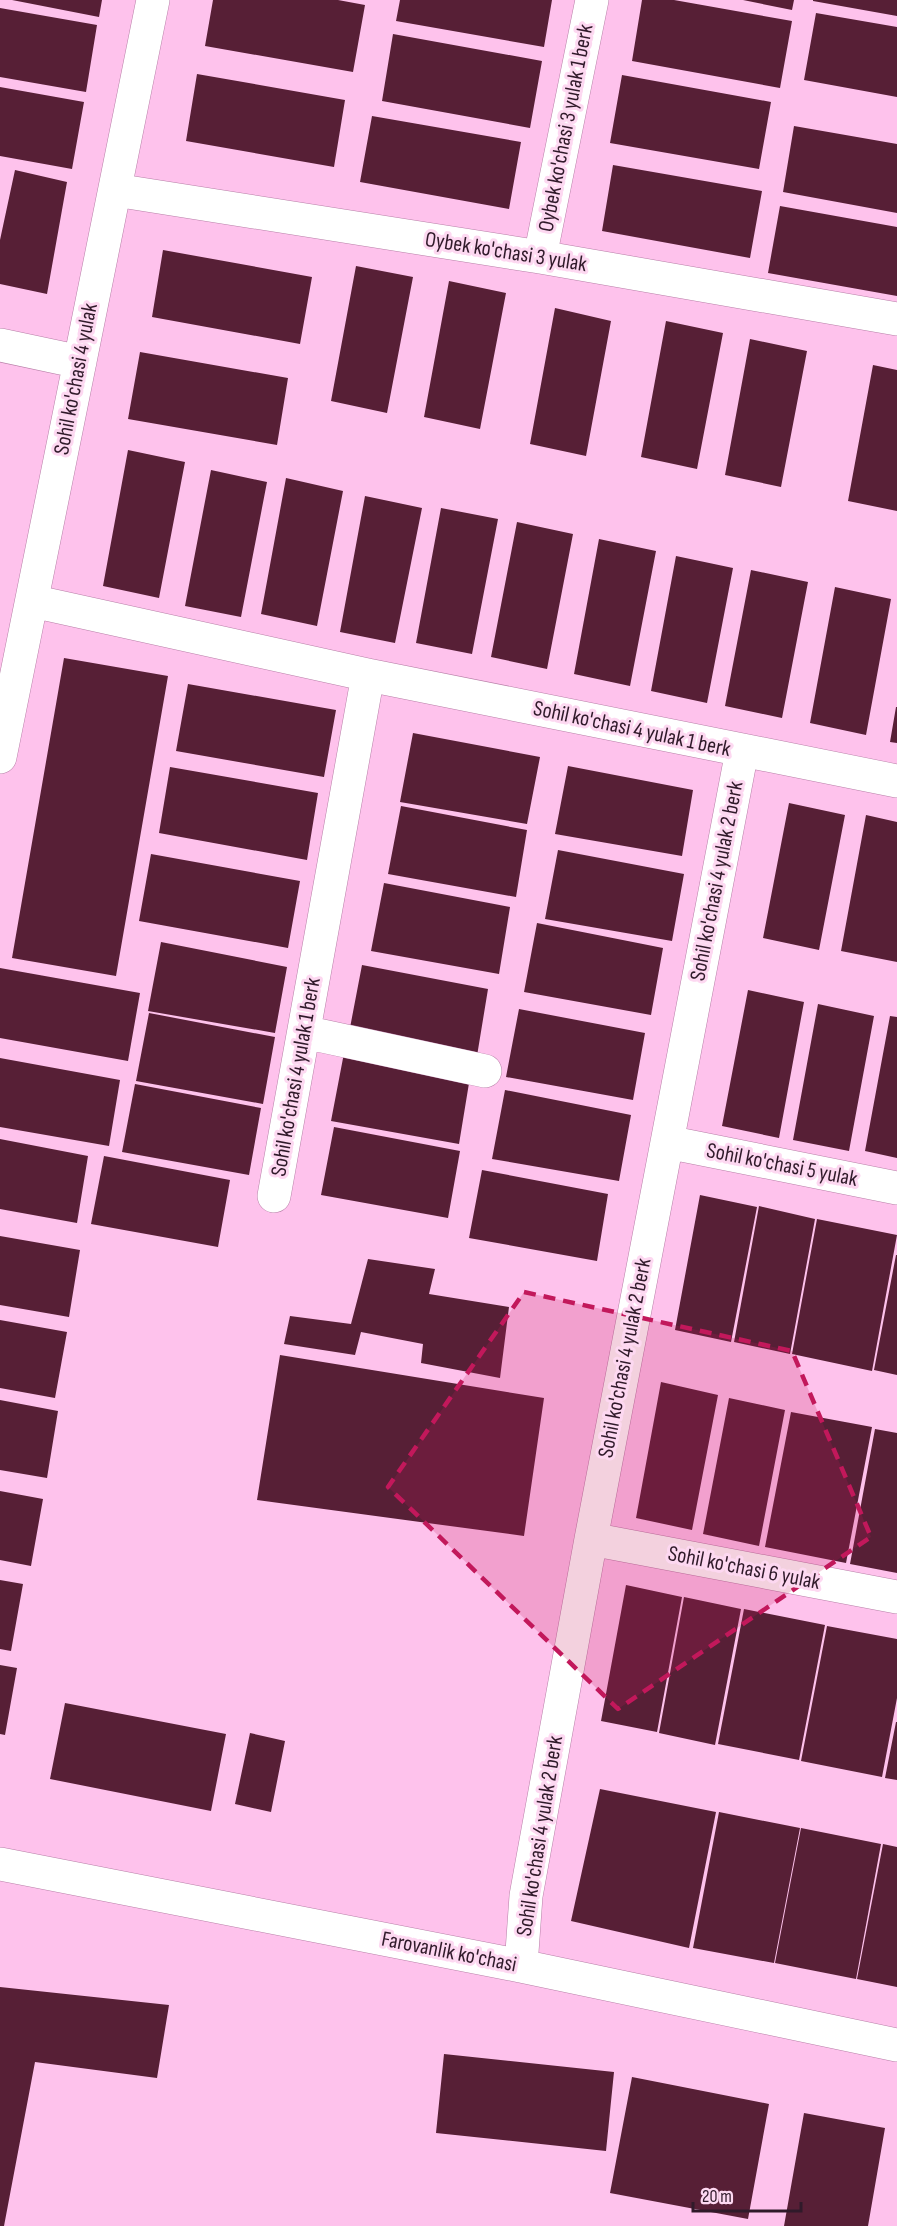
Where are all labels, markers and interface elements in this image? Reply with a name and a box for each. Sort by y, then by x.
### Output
street label: Oybek ko'chasi 3 yulak 1 berk [533,21,599,234]
street label: Oybek ko'chasi 3 yulak [423,226,589,278]
street label: Sohil ko'chasi 4 yulak [48,300,104,457]
street label: Sohil ko'chasi 4 yulak 1 berk [531,695,734,763]
street label: Sohil ko'chasi 4 yulak 2 berk [684,778,750,983]
street label: Sohil ko'chasi 4 yulak 1 berk [265,975,327,1178]
street label: Sohil ko'chasi 5 yulak [704,1137,860,1193]
street label: Sohil ko'chasi 4 yulak 2 berk [592,1255,658,1460]
street label: Sohil ko'chasi 6 yulak [666,1540,823,1596]
street label: Sohil ko'chasi 4 yulak 2 berk [511,1733,569,1938]
street label: Farovanlik ko'chasi [379,1926,519,1978]
scale bar [693,2175,801,2213]
text: 20 m [702,2186,732,2207]

